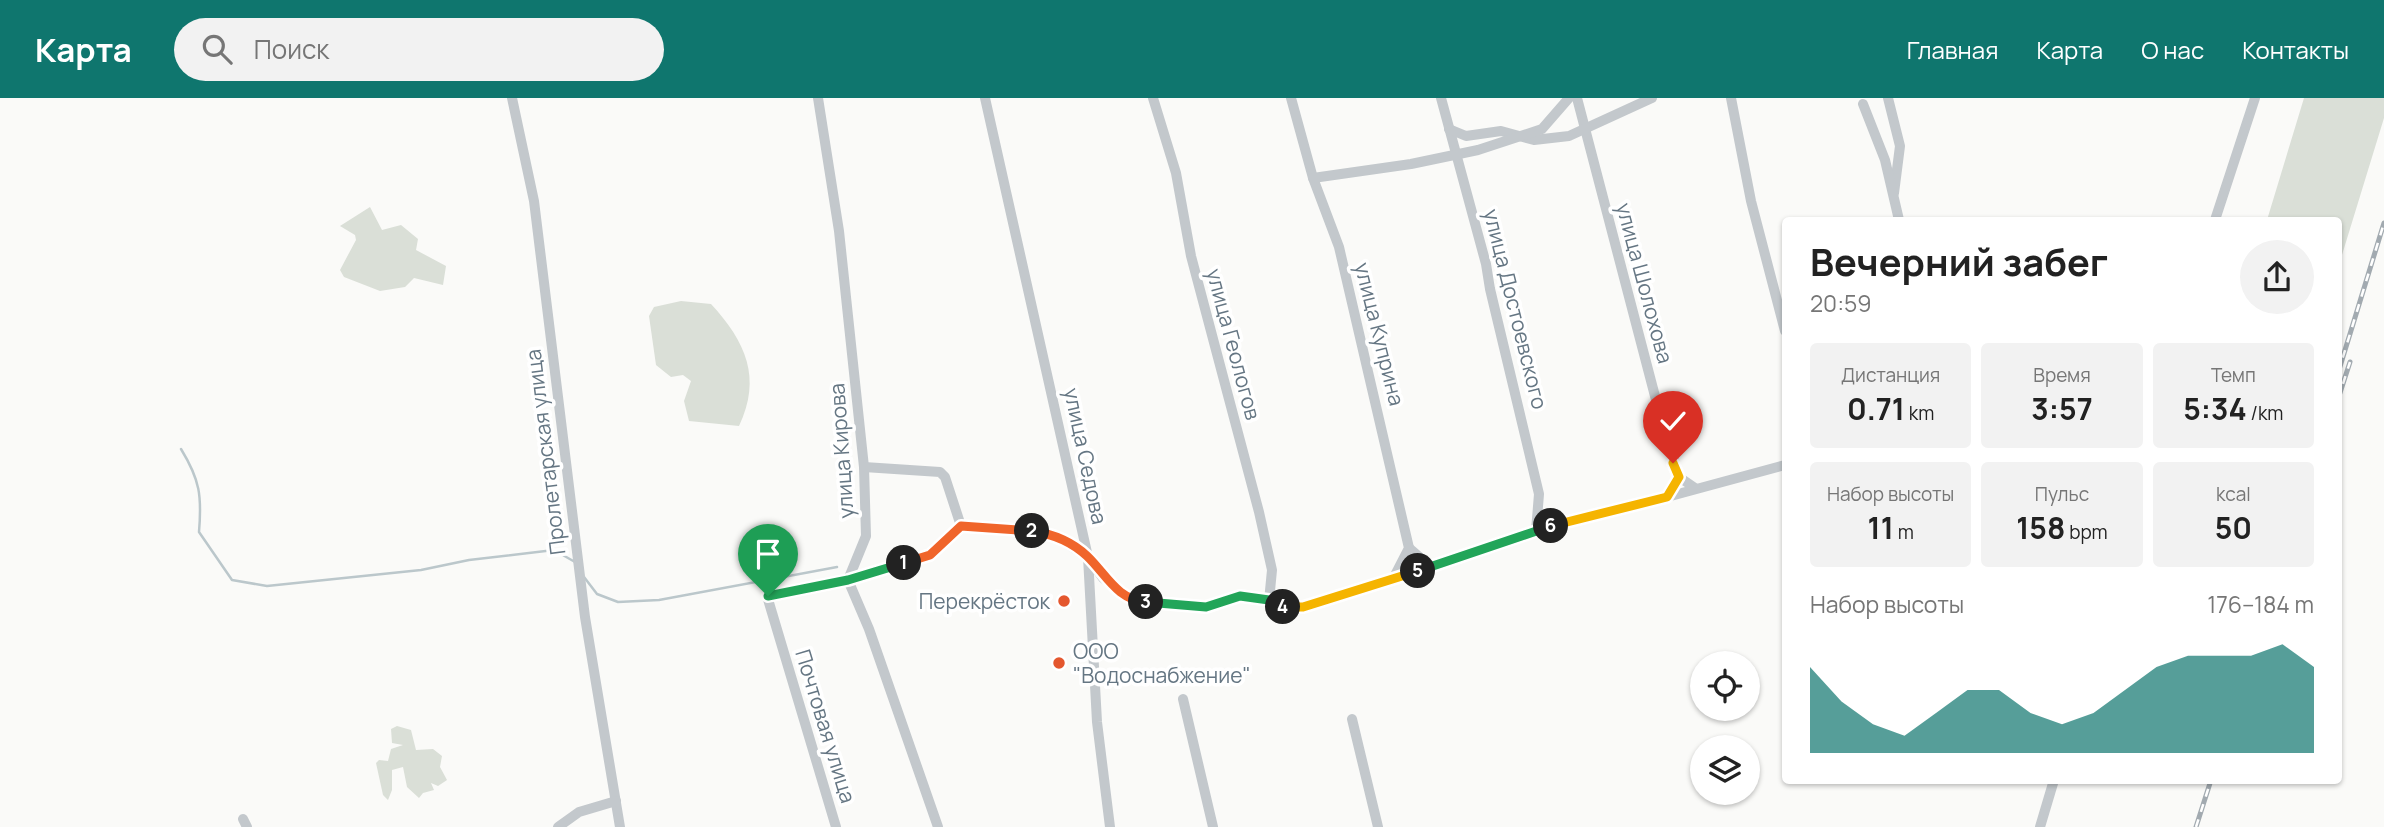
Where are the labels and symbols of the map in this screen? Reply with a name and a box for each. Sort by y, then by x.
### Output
street label: улица Шолохова [1610,200,1680,366]
street label: улица Достоевского [1478,206,1554,412]
street label: улица Куприна [1349,260,1411,408]
street label: улица Геологов [1200,265,1268,423]
street label: Пролетарская улица [519,348,571,556]
street label: улица Кирова [822,382,860,520]
street label: улица Седова [1058,385,1114,527]
pin [1643,391,1703,463]
pin: 6 [1534,508,1568,544]
pin: 2 [1014,514,1050,548]
pin [738,524,798,596]
pin: 1 [886,546,922,580]
pin: 5 [1400,554,1436,588]
pin: 3 [1128,584,1164,620]
place label: Перекрёсток [919,587,1051,615]
pin: 4 [1266,589,1300,624]
marker: Перекрёсток [1056,593,1072,609]
place label: ООО "Водоснабжение" [1073,637,1251,689]
street label: Почтовая улица [789,646,863,806]
marker: ООО "Водоснабжение" [1051,655,1067,671]

